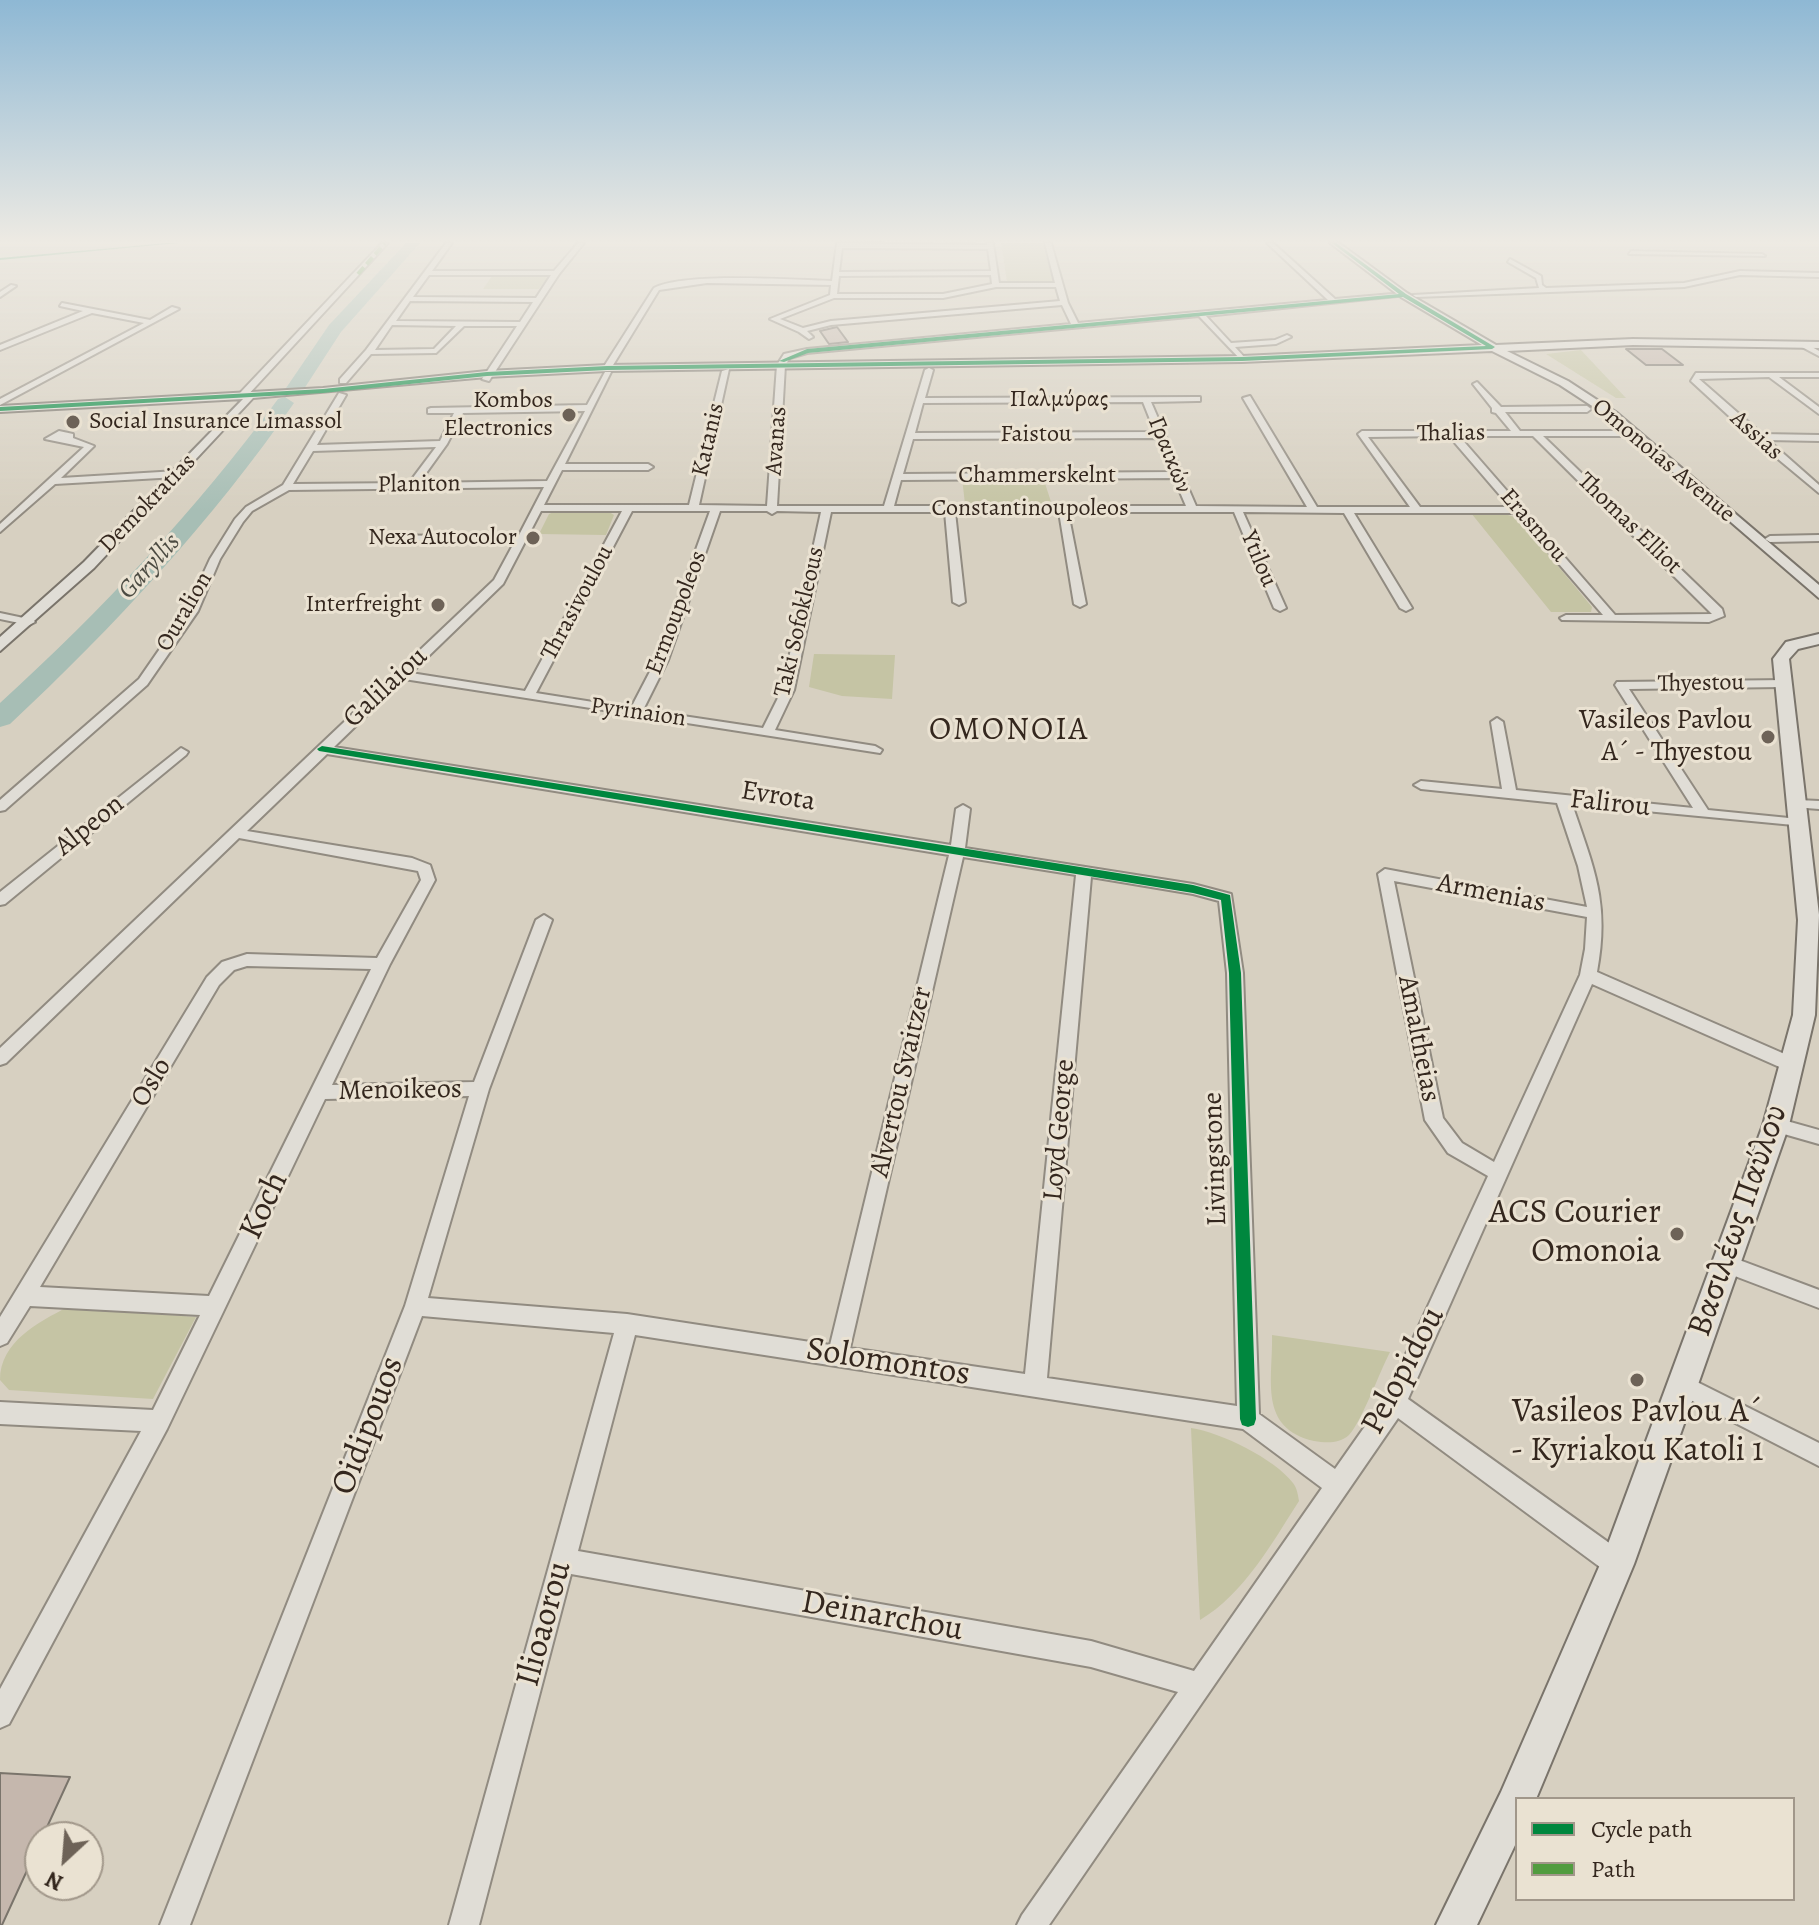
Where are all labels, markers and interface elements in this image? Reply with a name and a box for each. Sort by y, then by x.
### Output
street label: Παλμύρας [1010,386,1108,414]
place label: Kombos Electronics [443,387,553,443]
street label: Omonoias Avenue [1586,393,1740,529]
street label: Katanis [687,400,731,480]
street label: Assias [1724,405,1788,467]
marker: Kombos Electronics [560,406,578,424]
street label: Avanas [760,406,794,476]
place label: Social Insurance Limassol [89,408,342,436]
marker: Social Insurance Limassol [64,413,82,431]
street label: Γραικών [1141,413,1197,497]
street label: Thalias [1417,419,1485,449]
street label: Faistou [1000,421,1072,449]
street label: Demokratias [93,448,203,560]
street label: Chammerskelnt [958,462,1116,490]
street label: Thomas Elliot [1571,467,1687,581]
street label: Planiton [377,470,461,500]
street label: Erasmou [1493,483,1573,569]
street label: Constantinoupoleos [931,495,1129,523]
place label: Nexa Autocolor [368,524,517,552]
street label: Ytilou [1233,526,1283,592]
water label: Garyllis [112,528,188,606]
marker: Nexa Autocolor [524,529,542,547]
street label: Thrasivoulou [536,540,620,666]
street label: Taki Sofokleous [769,544,831,700]
street label: Ermoupoleos [640,547,714,679]
street label: Ouralion [151,567,219,657]
place label: Interfreight [305,591,422,619]
marker: Interfreight [429,596,447,614]
street label: Galilaiou [337,641,435,735]
street label: Thyestou [1657,669,1745,699]
street label: Pyrinaion [588,692,688,734]
place label: Vasileos Pavlou A´ - Thyestou [1579,704,1752,770]
district label: OMONOIA [929,712,1089,750]
marker: Vasileos Pavlou A´ - Thyestou [1759,728,1777,746]
street label: Evrota [738,775,818,819]
street label: Falirou [1568,783,1652,825]
street label: Alpeon [49,788,131,864]
street label: Armenias [1434,867,1548,921]
street label: Amaltheias [1389,973,1447,1105]
street label: Alvertou Svaitzer [864,984,940,1180]
street label: Oslo [124,1052,180,1114]
street label: Loyd George [1037,1058,1083,1202]
street label: Menoikeos [338,1073,462,1109]
street label: Livingstone [1197,1091,1235,1227]
street label: Βασιλέως Παύλου [1680,1100,1798,1342]
street label: Koch [232,1166,298,1246]
place label: ACS Courier Omonoia [1489,1194,1661,1274]
marker: ACS Courier Omonoia [1668,1225,1686,1243]
street label: Pelopidou [1353,1300,1455,1442]
street label: Solomontos [803,1330,973,1396]
street label: Oidipouos [324,1351,414,1501]
marker: Vasileos Pavlou A´ - Kyriakou Katoli 1 [1628,1371,1646,1389]
place label: Vasileos Pavlou A´ - Kyriakou Katoli 1 [1510,1393,1764,1472]
street label: Ilioaorou [509,1557,581,1691]
street label: Deinarchou [798,1583,966,1651]
legend [1515,1797,1795,1901]
text: Cycle path [1591,1813,1692,1845]
north arrow [24,1821,104,1901]
text: Path [1591,1853,1636,1885]
text: N [41,1864,68,1898]

